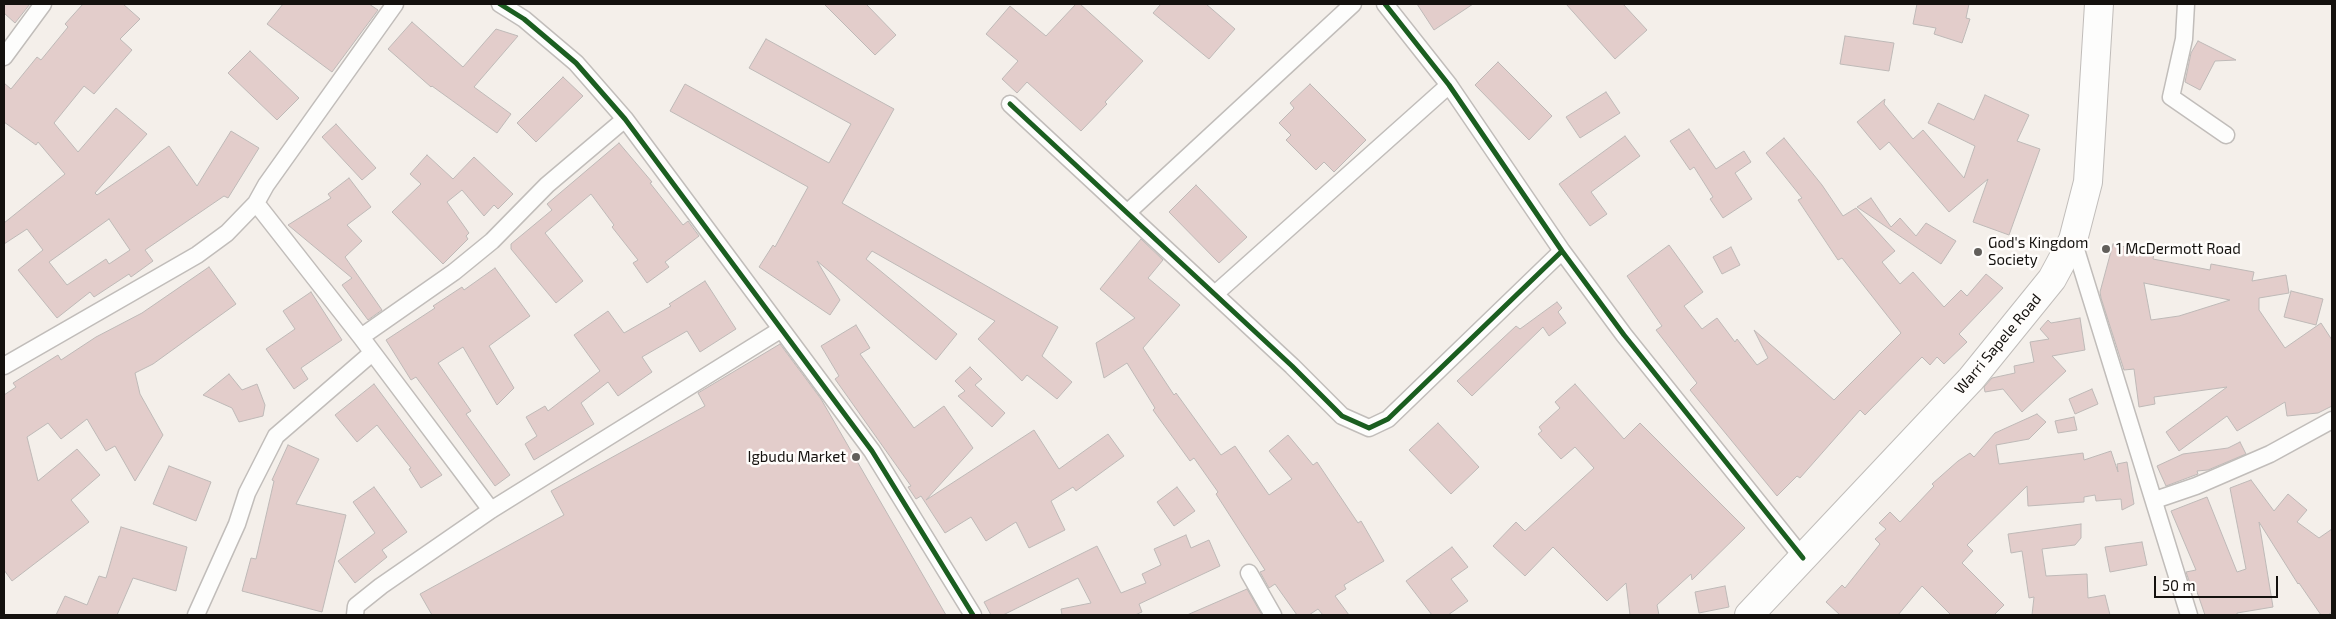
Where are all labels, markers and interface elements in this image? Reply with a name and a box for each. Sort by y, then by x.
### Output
place label: God's Kingdom Society [1988,234,2088,269]
place label: 1 McDermott Road [2116,240,2241,258]
marker: 1 McDermott Road [2100,243,2112,255]
marker: God's Kingdom Society [1972,246,1984,258]
street label: Warri Sapele Road [1951,290,2045,398]
place label: Igbudu Market [748,448,846,466]
marker: Igbudu Market [850,451,862,463]
scale bar [2156,566,2280,598]
text: 50 m [2162,576,2196,594]

